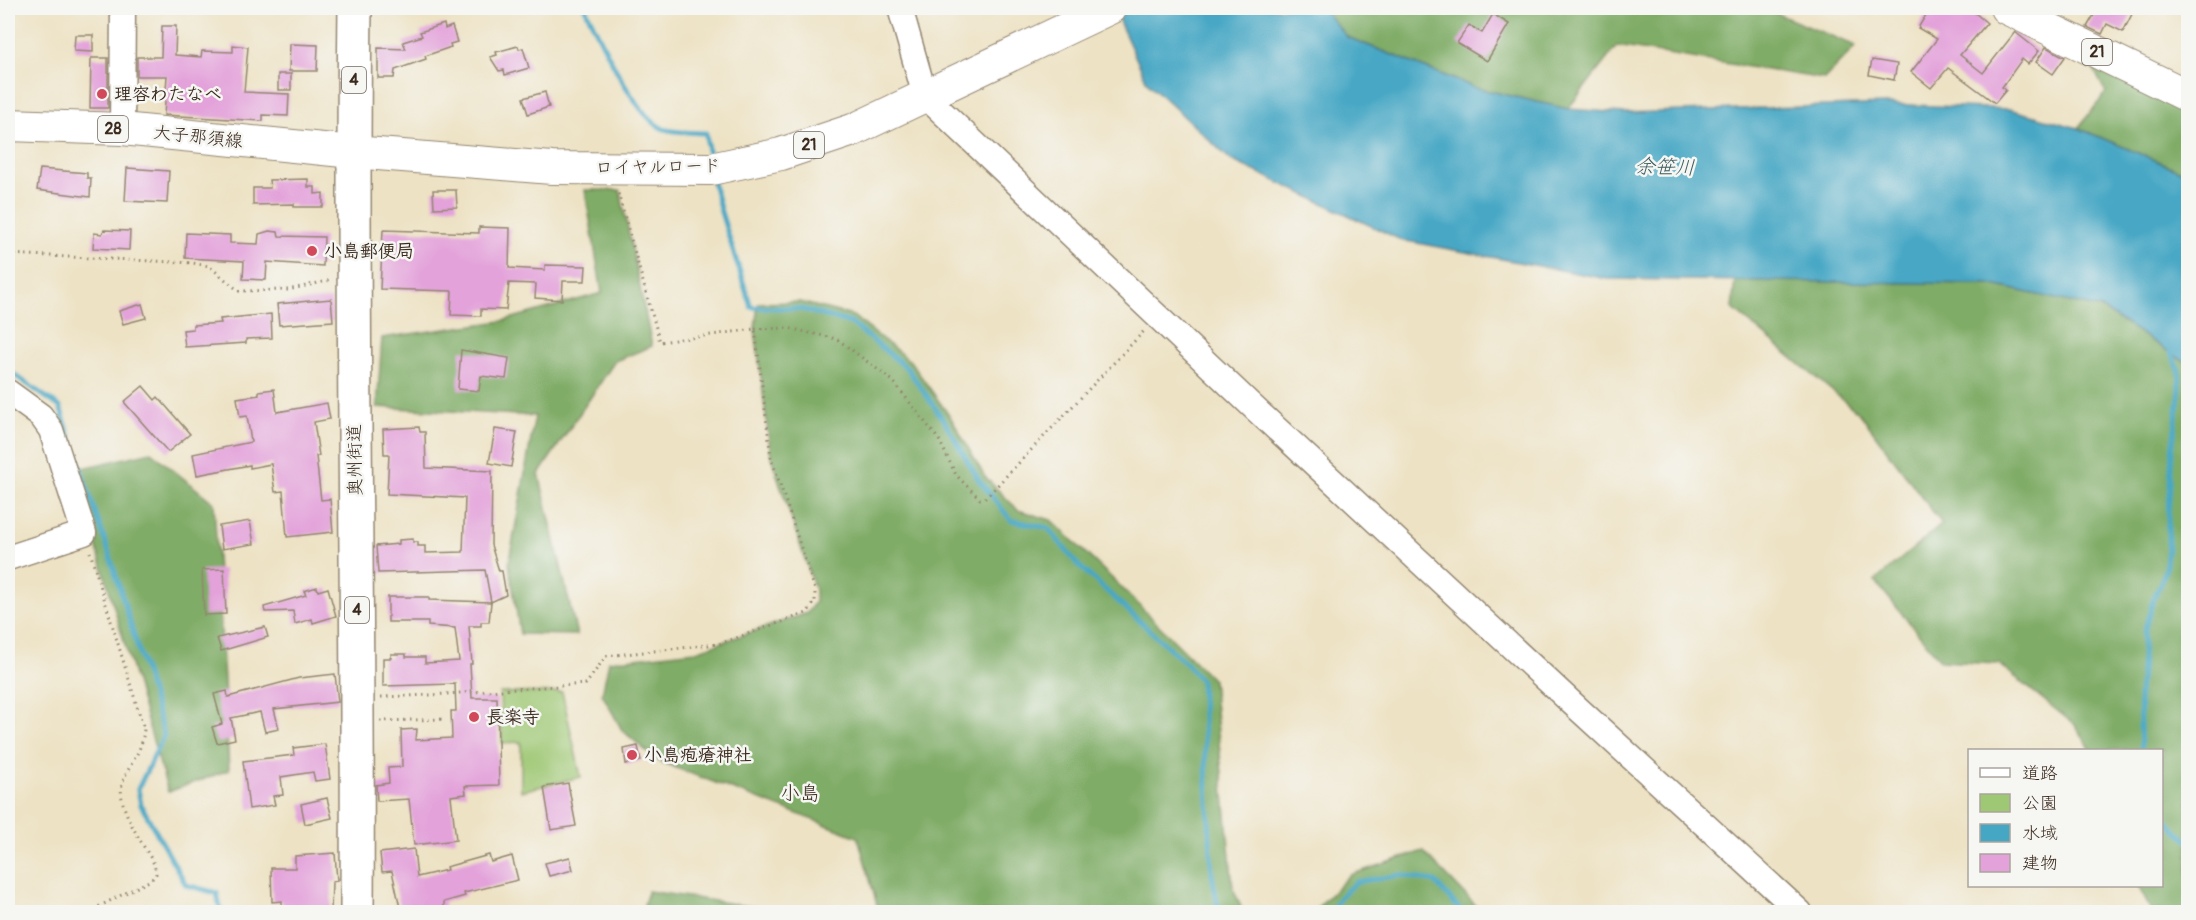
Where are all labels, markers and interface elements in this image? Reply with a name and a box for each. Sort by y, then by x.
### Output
road number: 21 [2082,39,2112,65]
road number: 4 [342,67,366,93]
place label: 理容わたなべ [114,83,222,106]
marker: 理容わたなべ [95,87,109,101]
road number: 28 [98,116,128,142]
street label: 大子那須線 [152,121,244,153]
road number: 21 [794,132,824,158]
water label: 余笹川 [1635,153,1695,181]
street label: ロイヤルロード [595,154,721,180]
place label: 小島郵便局 [324,240,414,263]
marker: 小島郵便局 [305,244,319,258]
street label: 奥州街道 [343,424,367,496]
road number: 4 [345,597,369,623]
place label: 長楽寺 [486,706,540,729]
marker: 長楽寺 [467,710,481,724]
place label: 小島疱瘡神社 [644,744,752,767]
marker: 小島疱瘡神社 [625,748,639,762]
legend [1968,749,2163,887]
text: 道路 [2022,762,2058,785]
district label: 小島 [780,781,820,806]
text: 公園 [2022,792,2058,815]
text: 水域 [2022,822,2058,845]
text: 建物 [2022,852,2058,875]

